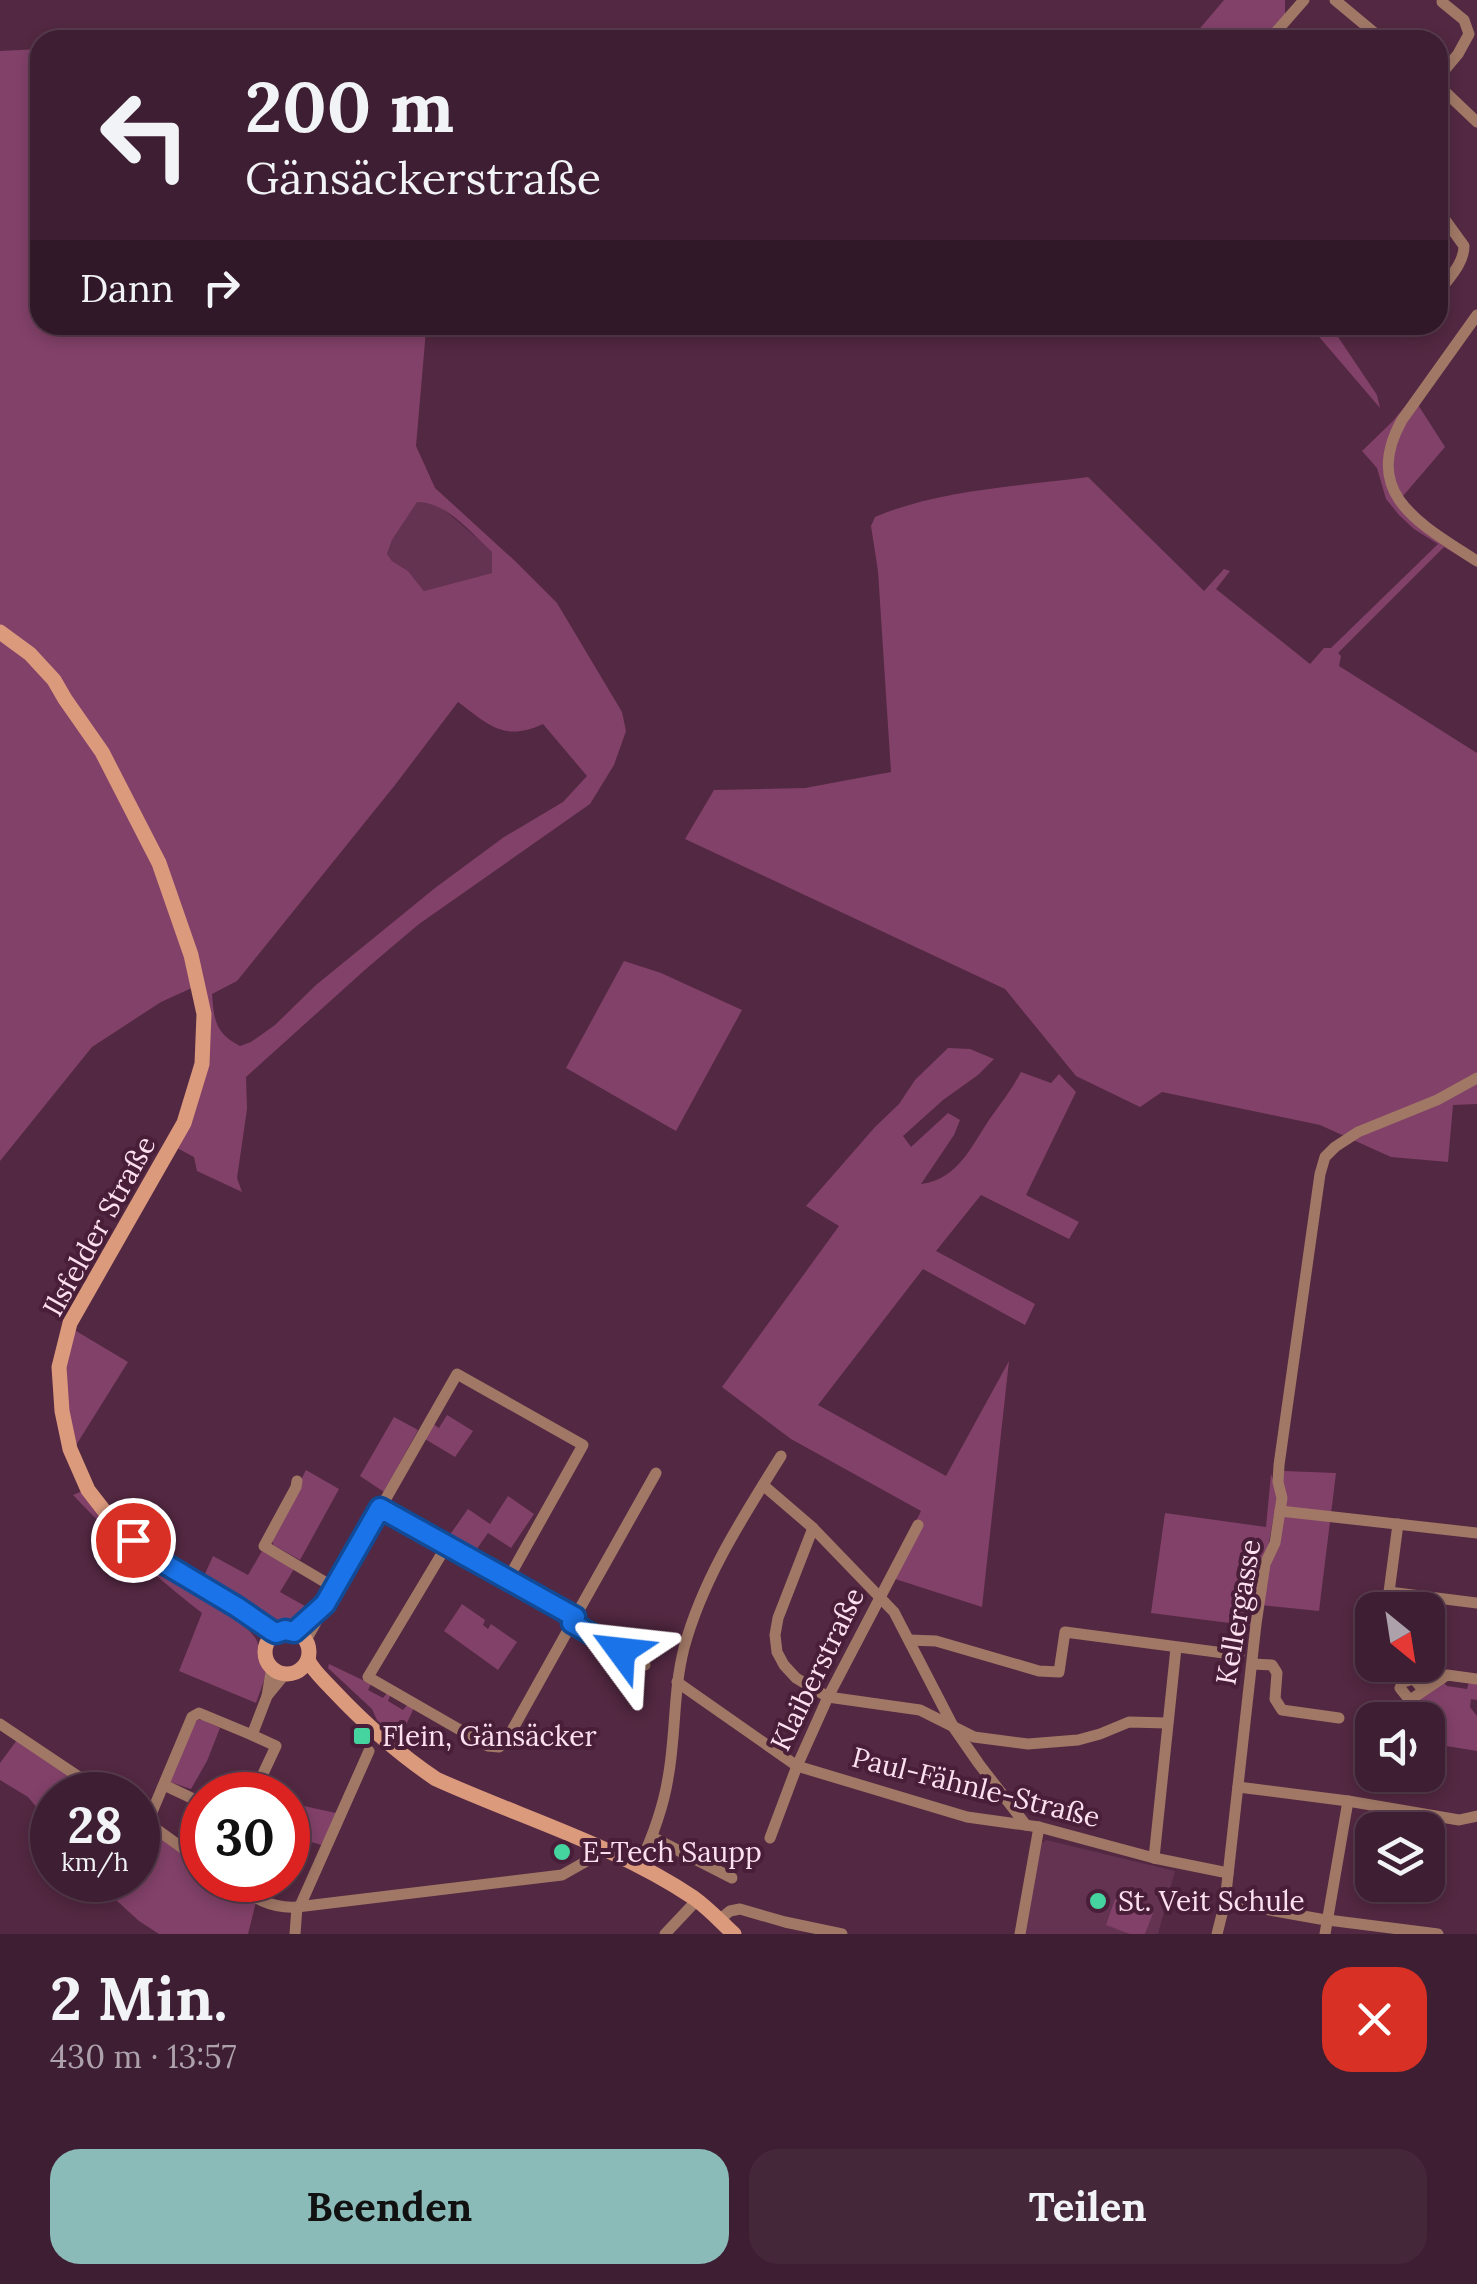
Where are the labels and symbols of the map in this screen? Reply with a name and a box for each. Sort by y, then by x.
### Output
street label: Ilsfelder Straße [35,1129,163,1323]
pin [91,1498,176,1583]
street label: Kellergasse [1207,1536,1269,1688]
street label: Klaiberstraße [762,1582,872,1756]
north arrow [1355,1592,1445,1682]
position arrow [569,1599,673,1703]
place label: Flein, Gänsäcker [382,1718,597,1754]
marker: Flein, Gänsäcker [351,1725,373,1747]
street label: Paul-Fähnle-Straße [848,1739,1104,1835]
speed limit sign: 30 [180,1772,310,1902]
place label: E-Tech Saupp [582,1834,762,1870]
marker: E-Tech Saupp [551,1841,573,1863]
place label: St. Veit Schule [1118,1883,1305,1919]
marker: St. Veit Schule [1087,1890,1109,1912]

